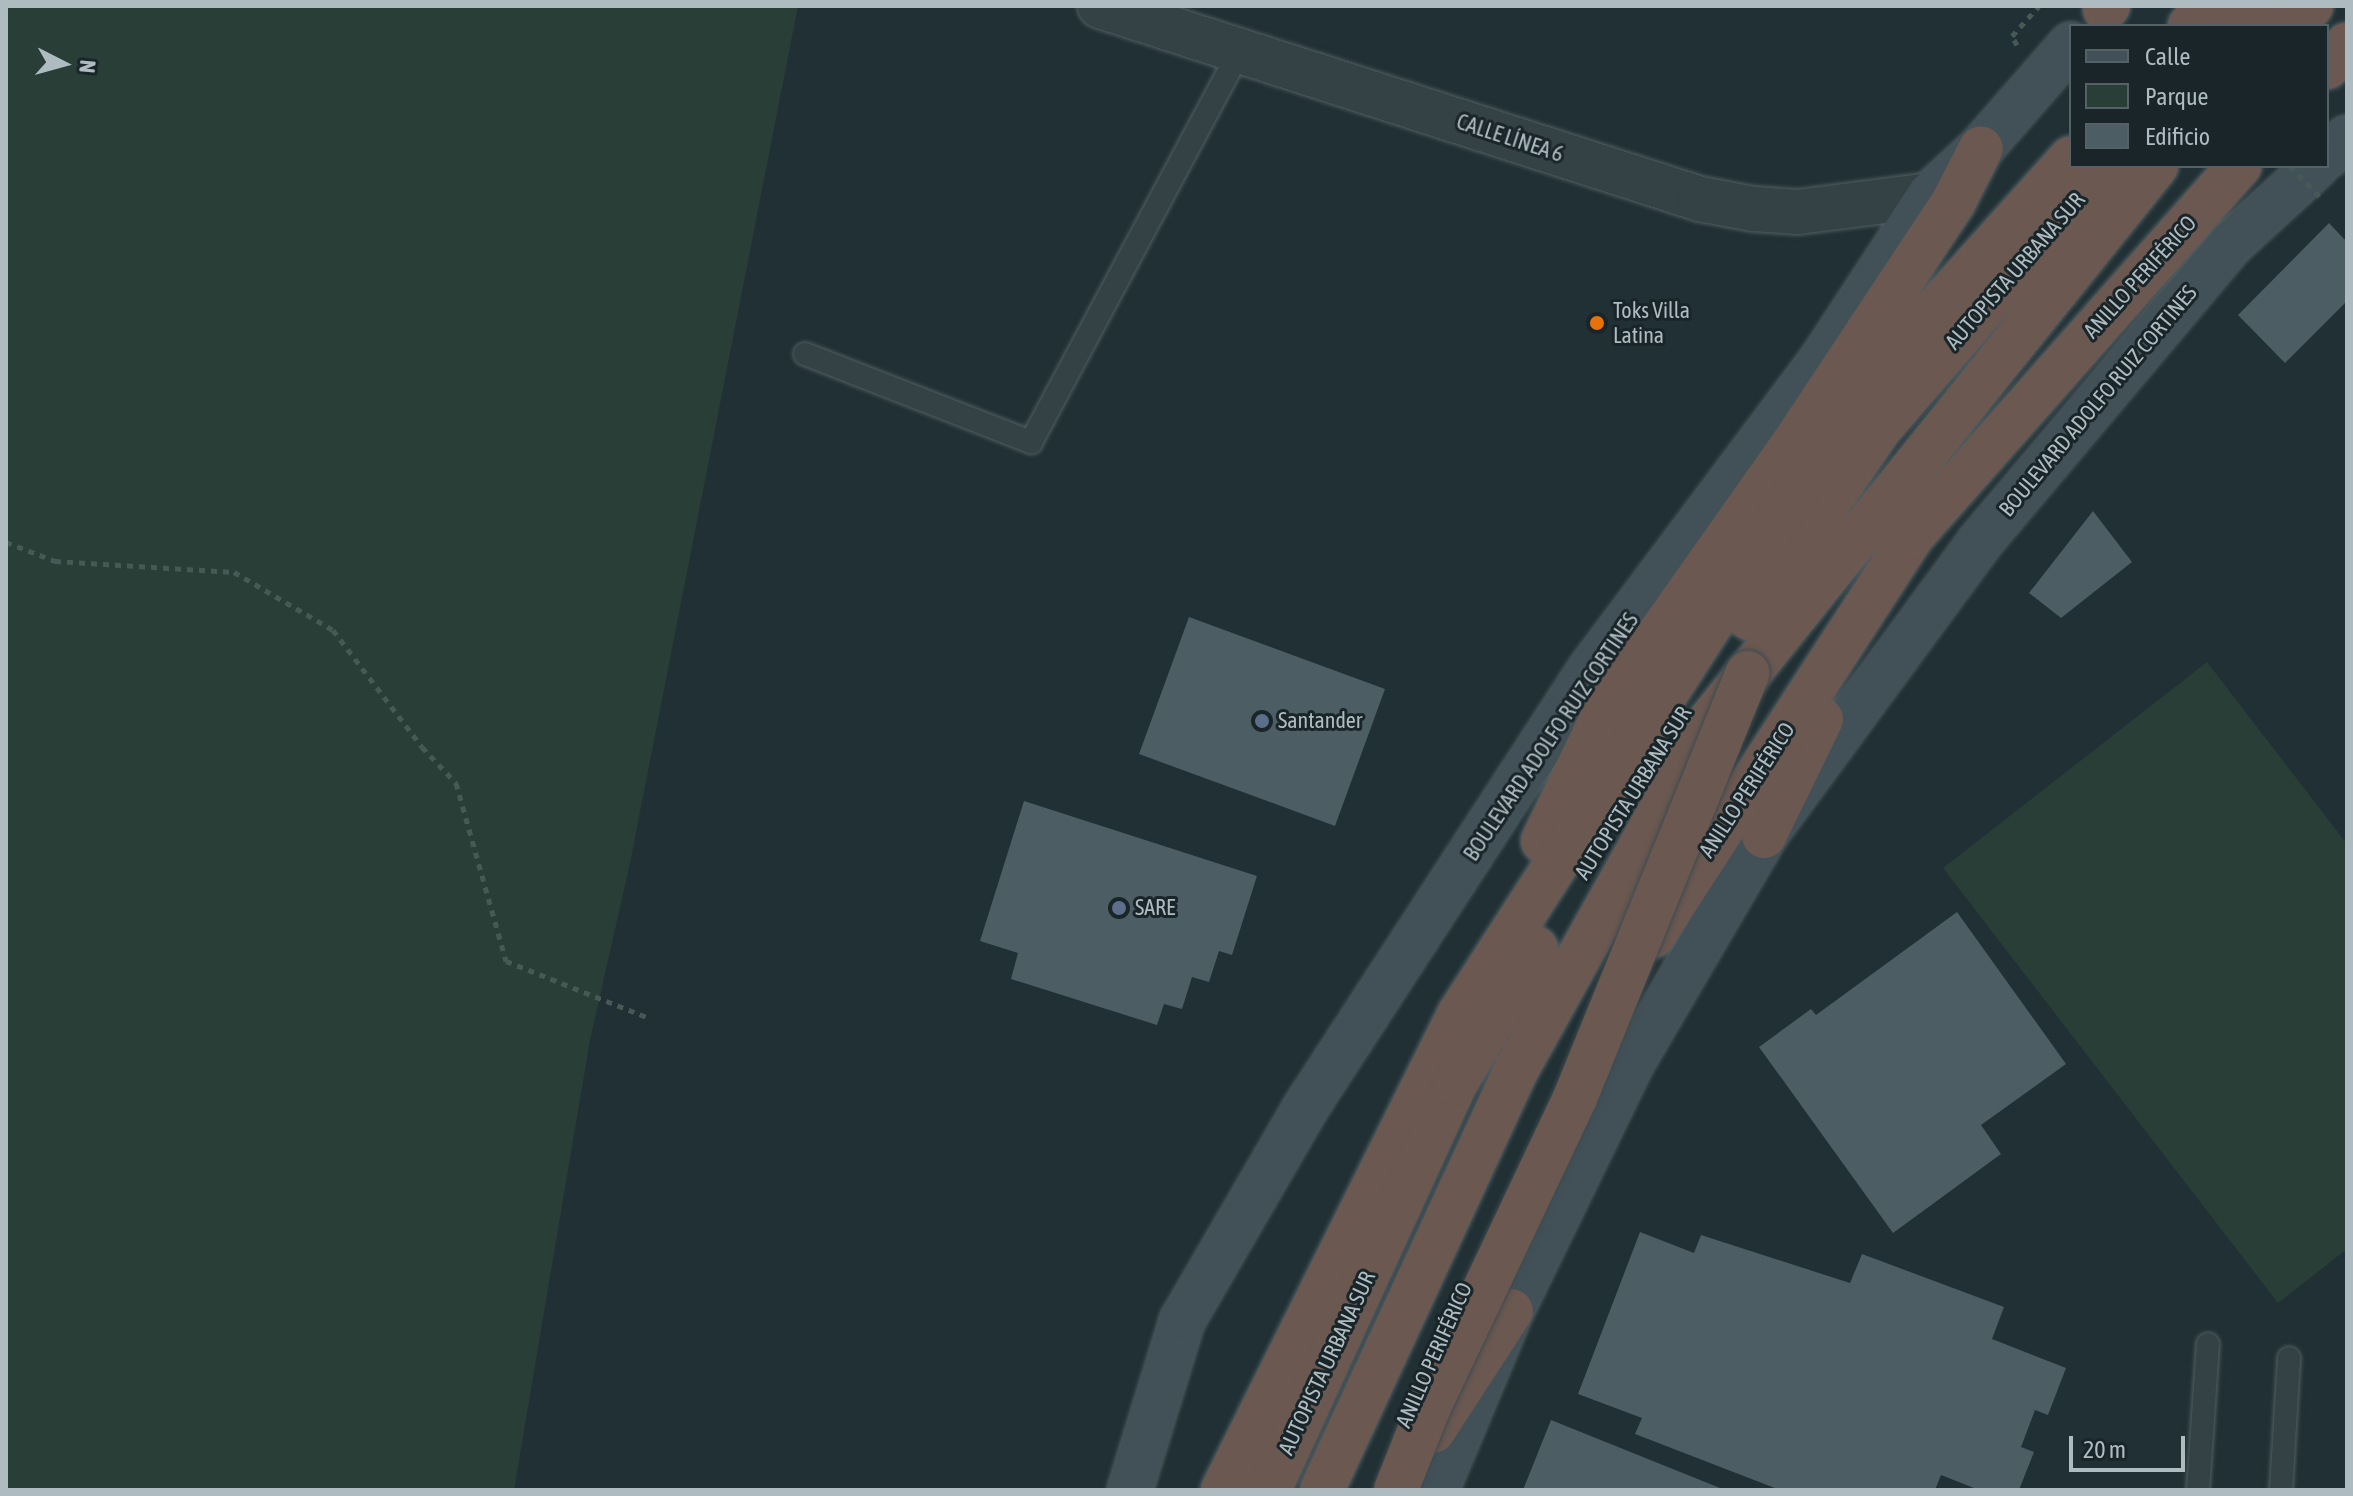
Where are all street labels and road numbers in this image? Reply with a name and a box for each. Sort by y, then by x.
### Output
street label: CALLE LÍNEA 6 [1453,108,1567,168]
street label: AUTOPISTA URBANA SUR [1940,187,2090,355]
street label: ANILLO PERIFÉRICO [2078,210,2202,344]
street label: BOULEVARD ADOLFO RUIZ CORTINES [1994,280,2202,522]
street label: BOULEVARD ADOLFO RUIZ CORTINES [1458,608,1644,866]
street label: AUTOPISTA URBANA SUR [1569,702,1697,884]
street label: ANILLO PERIFÉRICO [1694,718,1800,862]
street label: AUTOPISTA URBANA SUR [1273,1267,1381,1459]
street label: ANILLO PERIFÉRICO [1390,1278,1478,1432]

